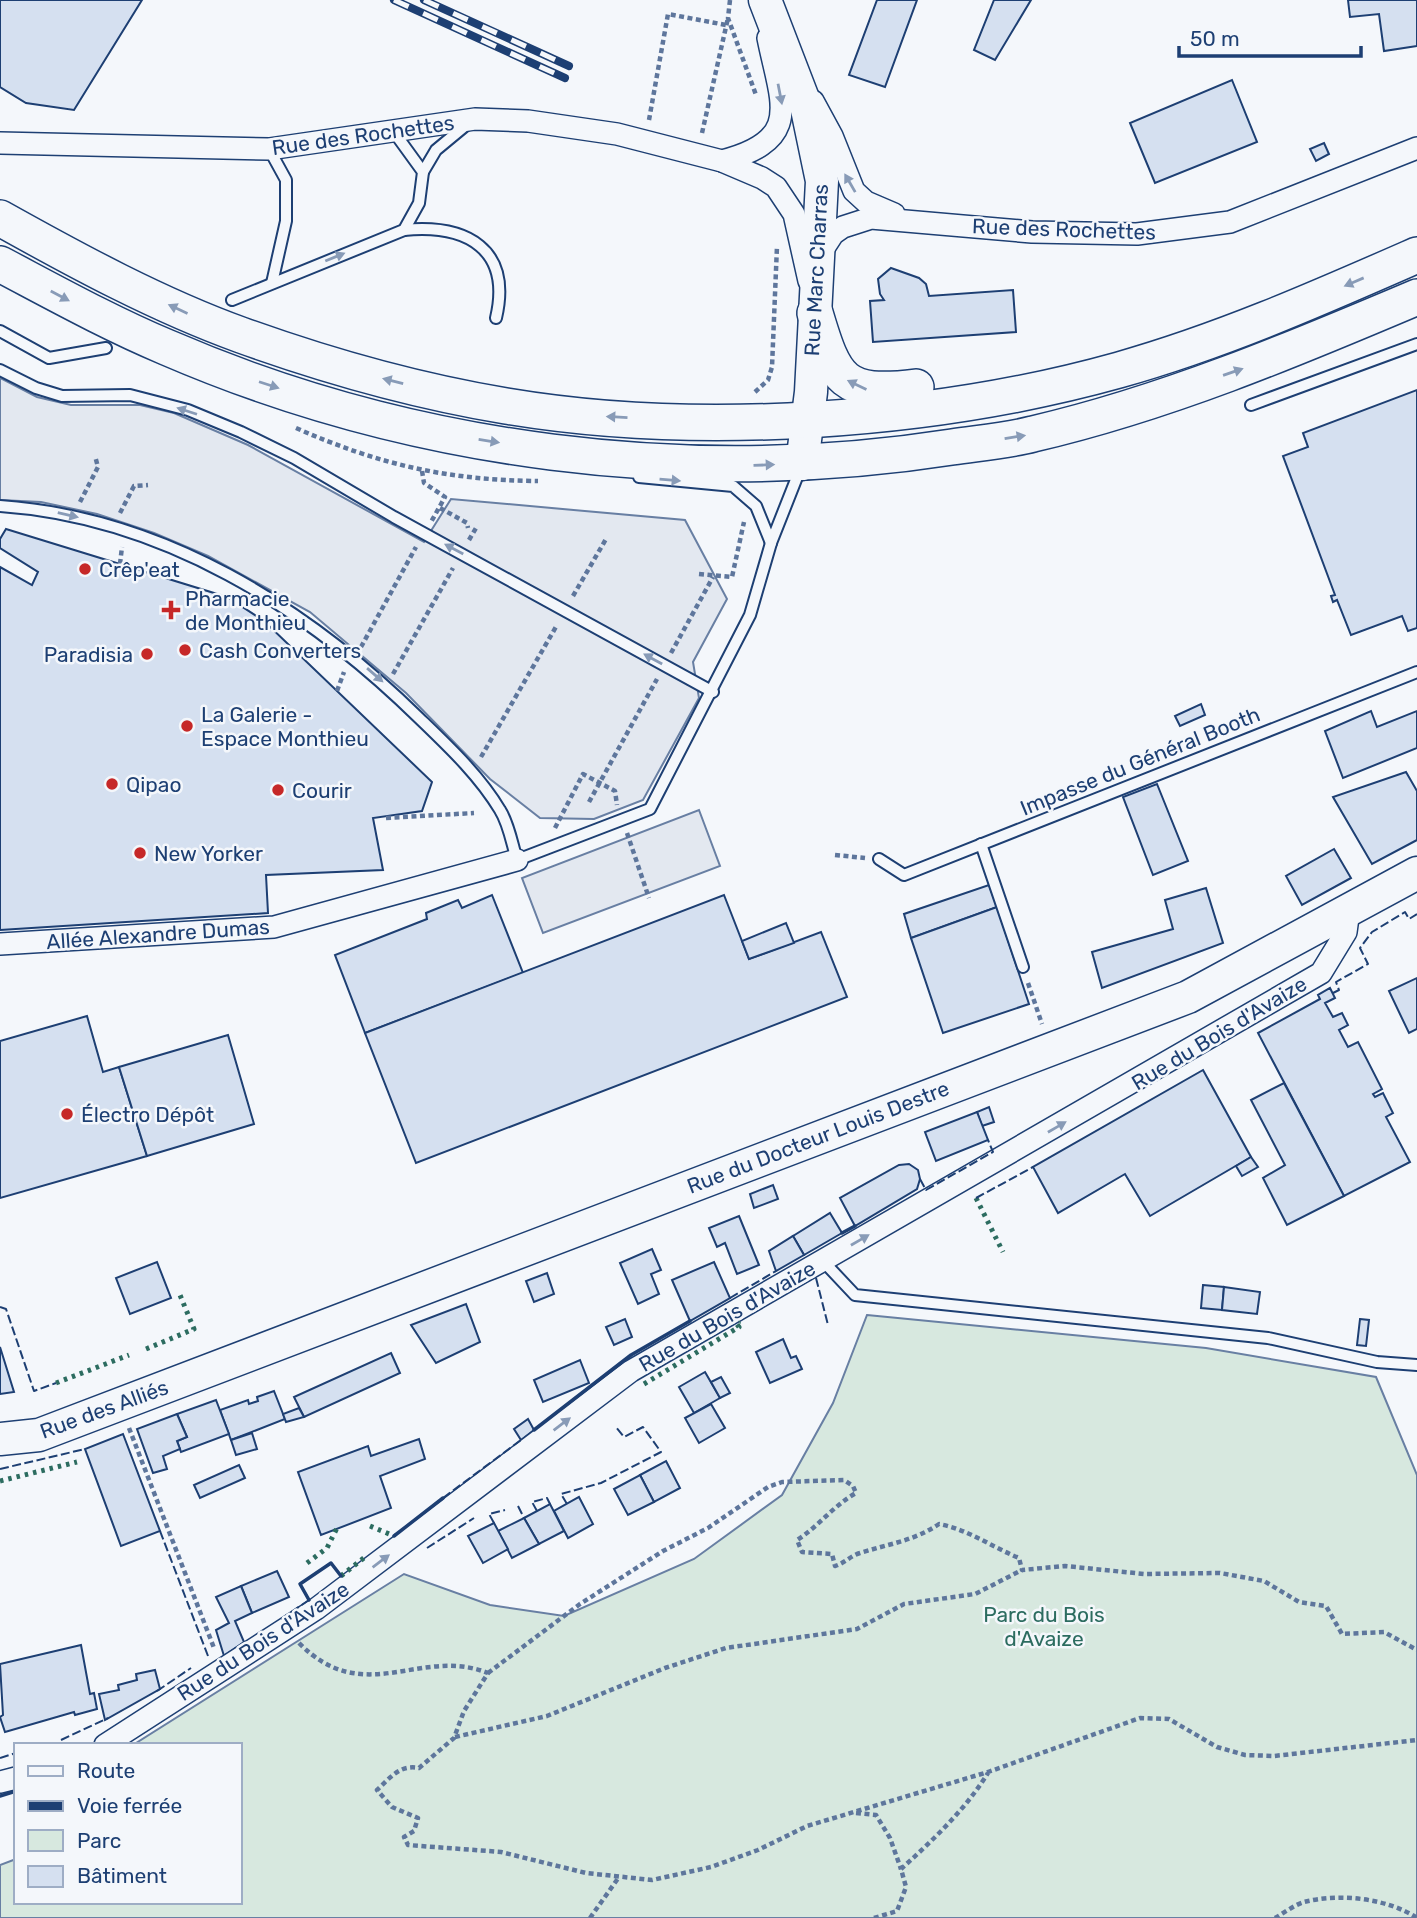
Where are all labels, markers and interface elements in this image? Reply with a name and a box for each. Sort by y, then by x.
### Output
scale bar [1179,14,1361,58]
text: 50 m [1190,26,1240,51]
one-way arrow [774,83,785,105]
street label: Rue des Rochettes [270,110,456,160]
one-way arrow [844,174,856,193]
street label: Rue Marc Charras [799,183,833,357]
street label: Rue des Rochettes [972,213,1156,245]
one-way arrow [325,252,346,263]
one-way arrow [1344,277,1365,288]
one-way arrow [50,291,70,302]
one-way arrow [168,303,188,314]
one-way arrow [1222,366,1243,377]
one-way arrow [382,375,404,386]
one-way arrow [846,379,867,391]
one-way arrow [259,380,280,391]
one-way arrow [177,405,198,416]
one-way arrow [606,412,628,423]
one-way arrow [1004,432,1026,443]
one-way arrow [478,436,500,447]
one-way arrow [754,460,776,471]
one-way arrow [660,475,682,486]
one-way arrow [57,510,79,521]
one-way arrow [444,543,464,554]
place label: Crêp'eat [99,557,180,582]
marker: Crêp'eat [77,561,93,577]
place label: Pharmacie de Monthieu [185,586,306,635]
marker: Pharmacie de Monthieu [163,602,179,618]
place label: Cash Converters [199,638,361,663]
place label: Paradisia [44,642,133,667]
marker: Cash Converters [177,642,193,658]
marker: Paradisia [139,646,155,662]
one-way arrow [644,653,663,665]
one-way arrow [366,667,383,682]
street label: Impasse du Général Booth [1016,701,1264,821]
place label: La Galerie - Espace Monthieu [201,702,369,751]
marker: La Galerie - Espace Monthieu [179,718,195,734]
place label: Qipao [126,772,181,797]
marker: Qipao [104,776,120,792]
place label: Courir [292,778,352,803]
marker: Courir [270,782,286,798]
place label: New Yorker [154,841,263,866]
marker: New Yorker [132,845,148,861]
street label: Allée Alexandre Dumas [45,914,271,954]
street label: Rue du Bois d'Avaize [1127,971,1311,1095]
street label: Rue du Docteur Louis Destre [683,1075,953,1199]
place label: Électro Dépôt [81,1102,214,1127]
marker: Électro Dépôt [59,1106,75,1122]
one-way arrow [1048,1121,1067,1134]
one-way arrow [850,1235,870,1247]
street label: Rue du Bois d'Avaize [634,1255,820,1377]
street label: Rue des Alliés [36,1374,172,1444]
one-way arrow [553,1416,571,1431]
one-way arrow [372,1555,390,1569]
street label: Rue du Bois d'Avaize [172,1576,354,1706]
park label: Parc du Bois d'Avaize [983,1602,1105,1651]
legend [14,1743,242,1904]
text: Route [77,1758,135,1783]
text: Voie ferrée [77,1793,182,1818]
text: Parc [77,1828,121,1853]
text: Bâtiment [77,1863,167,1888]

